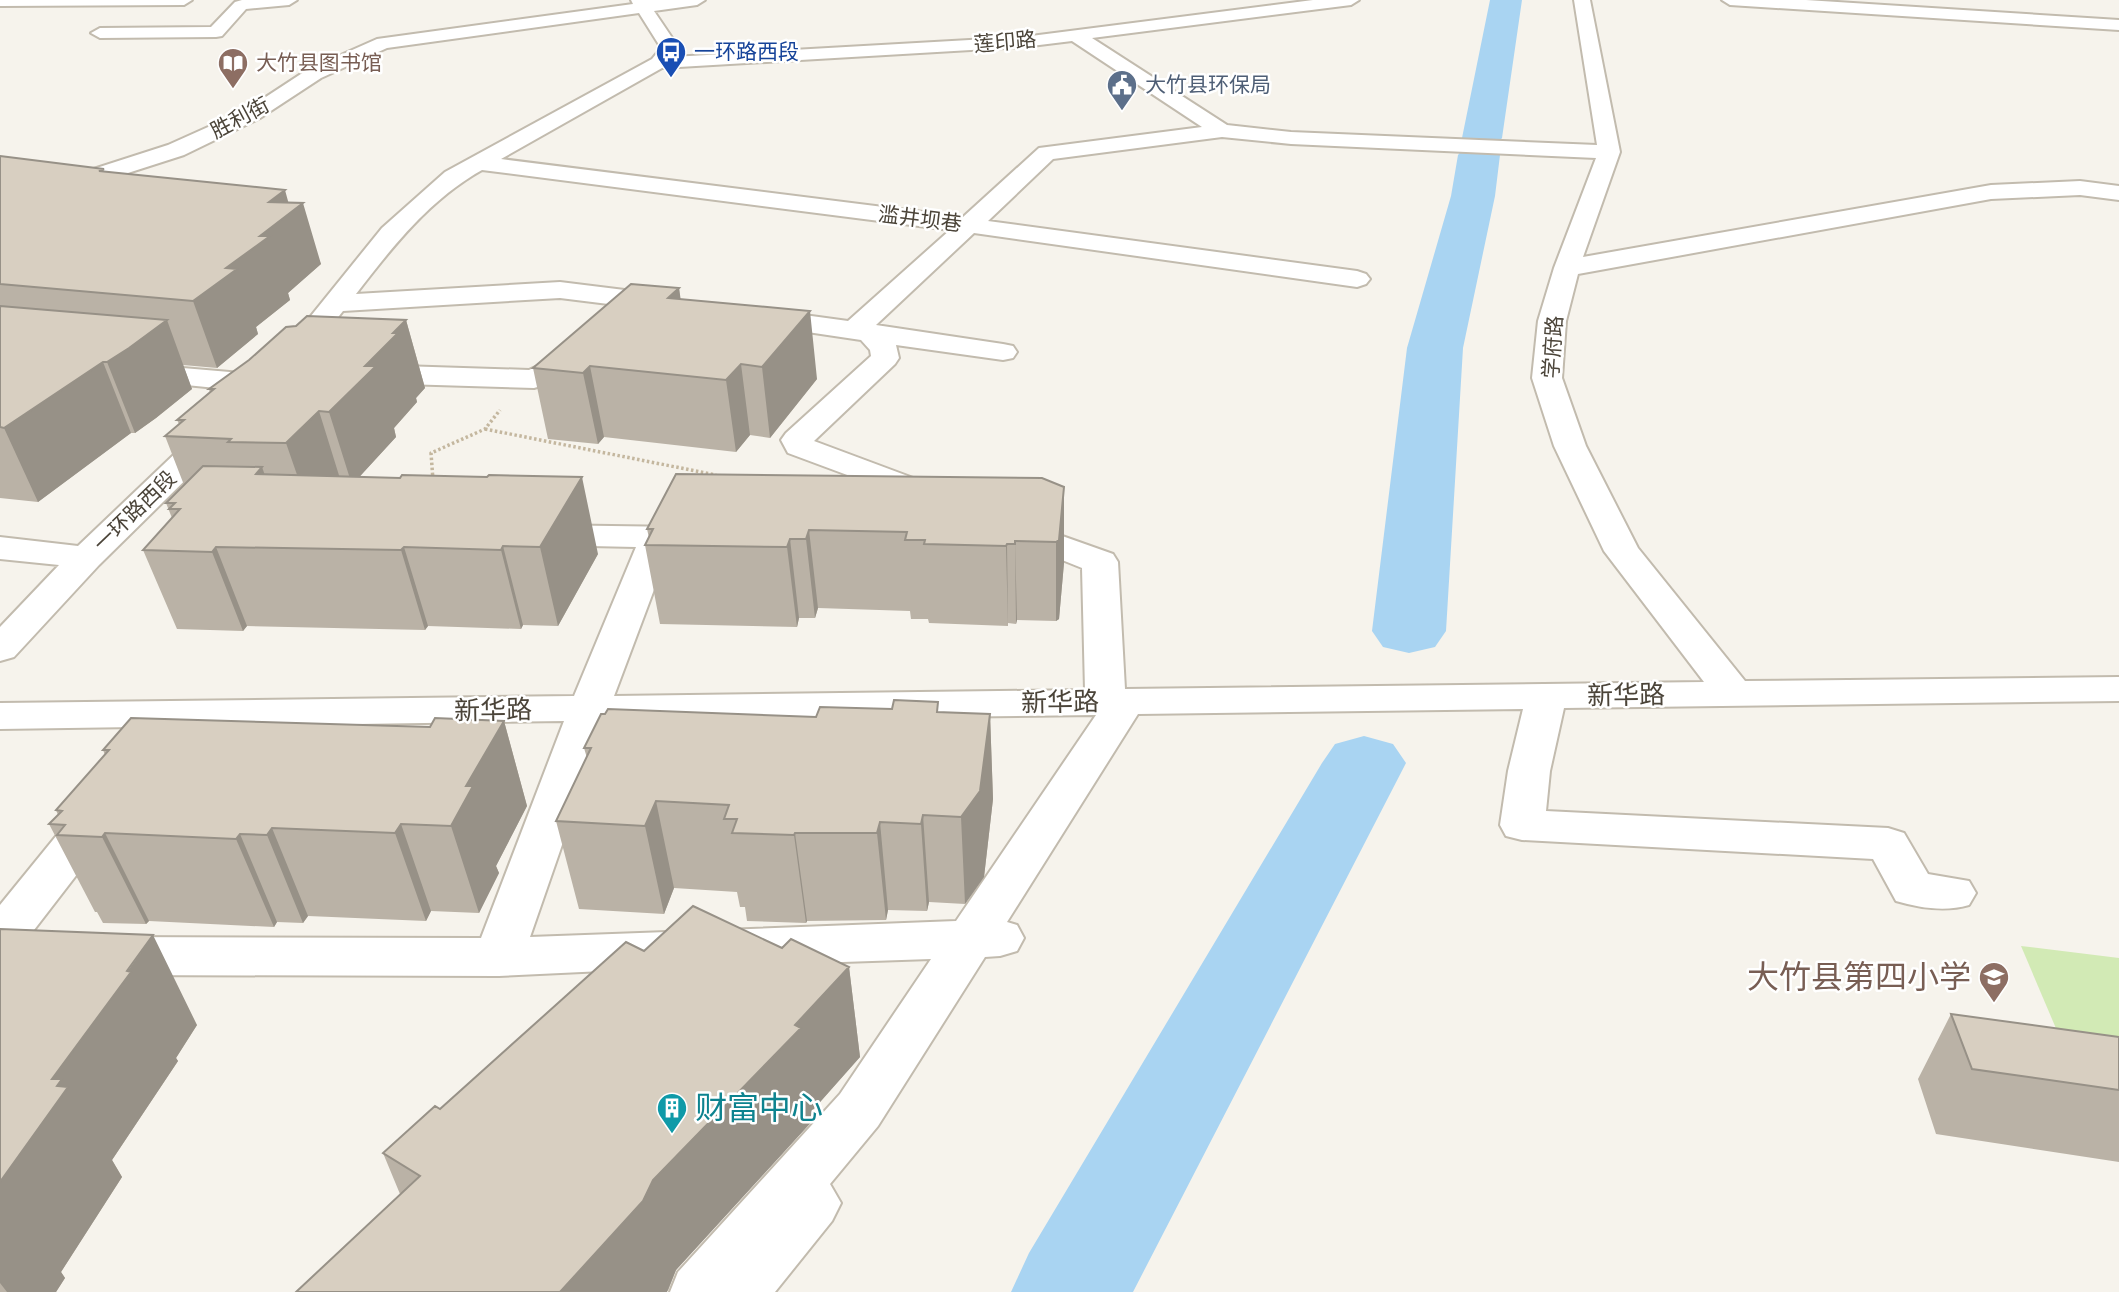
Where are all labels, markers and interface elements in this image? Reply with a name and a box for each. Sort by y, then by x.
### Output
street label: 莲印路 [972,24,1038,60]
bus stop icon: 一环路西段 [654,35,688,79]
place label: 一环路西段 [694,37,799,67]
library icon: 大竹县图书馆 [216,46,250,90]
place label: 大竹县图书馆 [256,48,382,78]
public building icon: 大竹县环保局 [1105,68,1139,112]
place label: 大竹县环保局 [1145,70,1271,100]
street label: 胜利街 [205,90,275,146]
street label: 滥井坝巷 [876,199,964,239]
street label: 学府路 [1536,315,1570,379]
street label: 一环路西段 [87,464,183,558]
street label: 新华路 [1587,675,1665,715]
street label: 新华路 [1021,682,1099,722]
street label: 新华路 [454,690,532,730]
place label: 大竹县第四小学 [1747,954,1971,1000]
school or university icon: 大竹县第四小学 [1977,960,2011,1004]
place label: 财富中心 [695,1085,823,1131]
building icon: 财富中心 [655,1091,689,1135]

